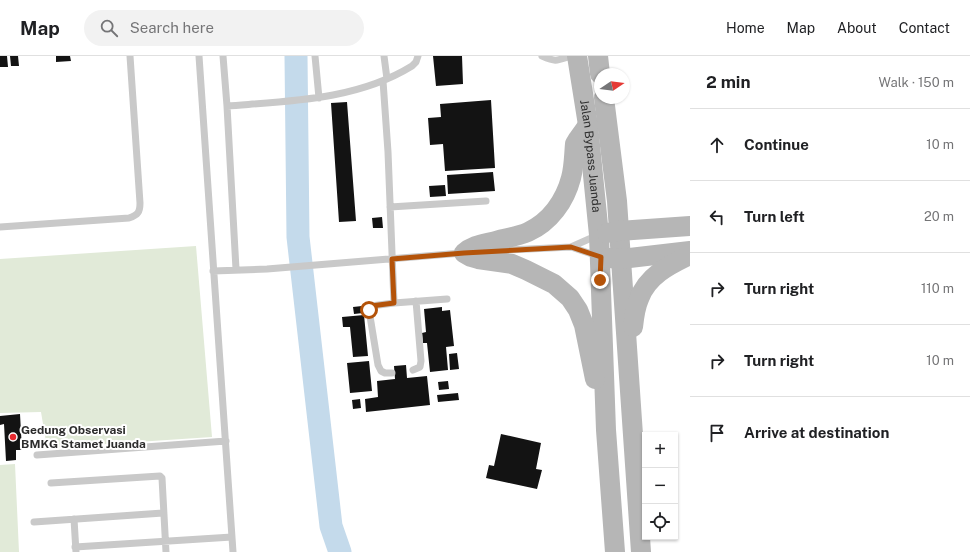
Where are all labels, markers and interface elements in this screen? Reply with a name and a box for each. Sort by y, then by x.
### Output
search box [84,10,364,46]
text: Map [20,17,60,39]
icon: search [98,17,120,39]
text: Search here [130,19,214,36]
text: Home [726,20,765,36]
text: Map [787,20,815,36]
text: About [837,20,877,36]
text: Contact [899,20,950,36]
north arrow [594,68,630,104]
text: 2 min [706,72,751,92]
text: Walk · 150 m [879,75,954,90]
street label: Jalan Bypass Juanda [577,99,604,213]
icon: ahead [706,134,728,156]
text: Continue [744,136,809,153]
text: 10 m [926,137,954,152]
icon: left [706,206,728,228]
text: Turn left [744,208,805,225]
text: 20 m [924,209,954,224]
route end [591,271,609,289]
icon: right [706,278,728,300]
text: Turn right [744,280,814,297]
text: 110 m [921,281,954,296]
route start [360,301,378,319]
icon: right [706,350,728,372]
text: Turn right [744,352,814,369]
text: 10 m [926,353,954,368]
icon: arrive [706,422,728,444]
place label: Gedung Observasi BMKG Stamet Juanda [21,423,146,451]
text: Arrive at destination [744,424,889,441]
marker: Gedung Observasi BMKG Stamet Juanda [8,432,18,442]
map controls [642,432,678,540]
button: + [642,432,678,468]
button: − [642,468,678,504]
button: locate [642,504,678,540]

